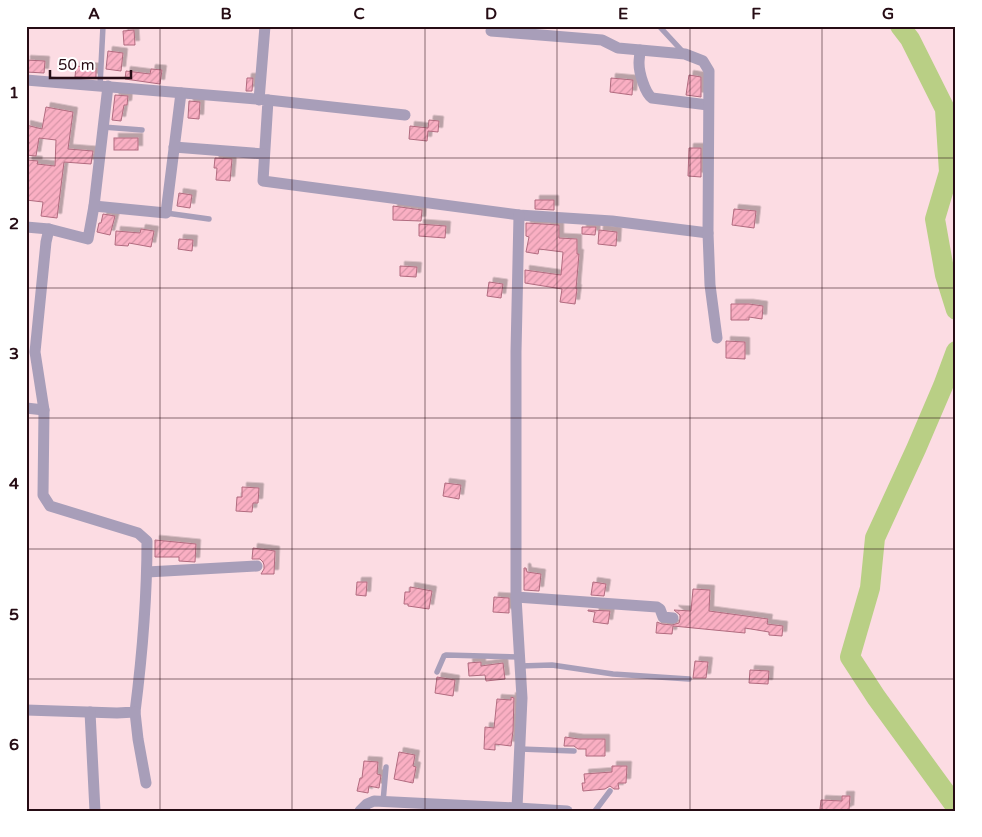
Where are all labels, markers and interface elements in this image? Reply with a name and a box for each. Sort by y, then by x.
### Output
text: A [88,4,100,24]
text: B [220,4,232,24]
text: C [353,4,365,24]
text: D [485,4,497,24]
text: E [618,4,628,24]
text: F [751,4,761,24]
text: G [882,4,894,24]
scale bar [50,48,131,80]
text: 50 m [58,56,95,74]
text: 1 [9,83,19,103]
text: 2 [9,214,19,234]
text: 3 [9,344,19,364]
text: 4 [9,474,19,494]
text: 5 [9,605,19,625]
text: 6 [9,735,19,755]

